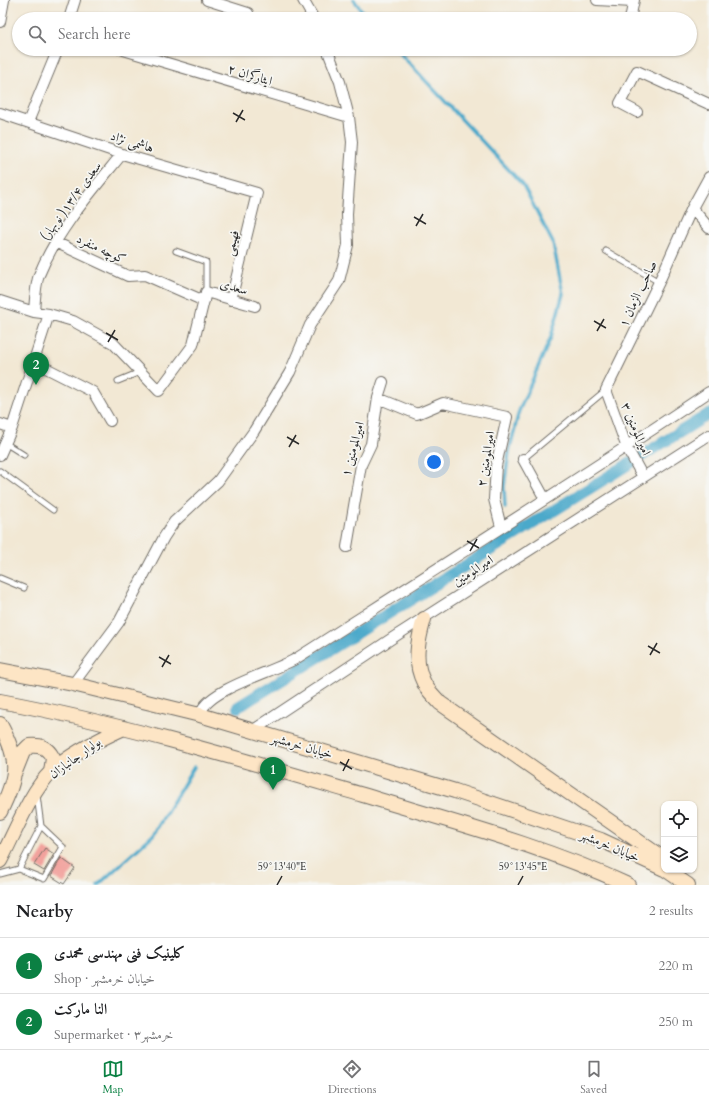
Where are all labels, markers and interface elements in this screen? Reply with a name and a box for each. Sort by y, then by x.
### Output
search box [12,12,697,56]
icon: search [26,23,48,45]
text: Search here [58,24,131,44]
street label: ایثارگران ۲ [226,60,275,90]
street label: هاشمی نژاد [108,127,156,157]
street label: سعدی ۱۳/۴( نوبهار) [36,158,106,244]
street label: فهیمی [220,228,244,258]
street label: کوچه منفرد [73,230,129,268]
street label: صاحب الزمان ۱ [615,258,661,330]
street label: سعدی [218,274,250,300]
pin: 2 [23,352,49,385]
street label: امیرالمومنین ۳ [617,400,655,459]
street label: امیرالمومنین ۱ [337,419,369,478]
street label: امیرالمومنین ۲ [473,430,499,488]
your location [424,452,444,472]
street label: امیرالمومنین [449,551,497,591]
street label: خیابان خرمشهر [267,728,335,763]
street label: بولوار جانبازان [45,733,105,783]
pin: 1 [260,757,286,790]
map controls [661,801,697,873]
button: locate [661,801,697,837]
street label: خیابان خرمشهر [576,825,642,867]
button: layers [661,837,697,873]
text: 59°13'40"E [258,860,306,874]
text: 59°13'45"E [499,860,547,874]
text: Nearby [16,900,73,923]
text: 2 results [649,902,693,920]
text: کلینیک فنی مهندسی محمدی [54,943,185,963]
text: 1 [26,957,32,975]
text: 220 m [659,957,693,975]
text: Shop · خیابان خرمشهر [54,970,155,988]
text: النا مارکت [54,999,107,1019]
text: 2 [26,1013,32,1031]
text: 250 m [659,1013,693,1031]
text: Supermarket · خرمشهر۳ [54,1026,173,1044]
tab: Map [102,1058,124,1097]
tab: Directions [328,1058,376,1097]
tab: Saved [580,1058,607,1097]

